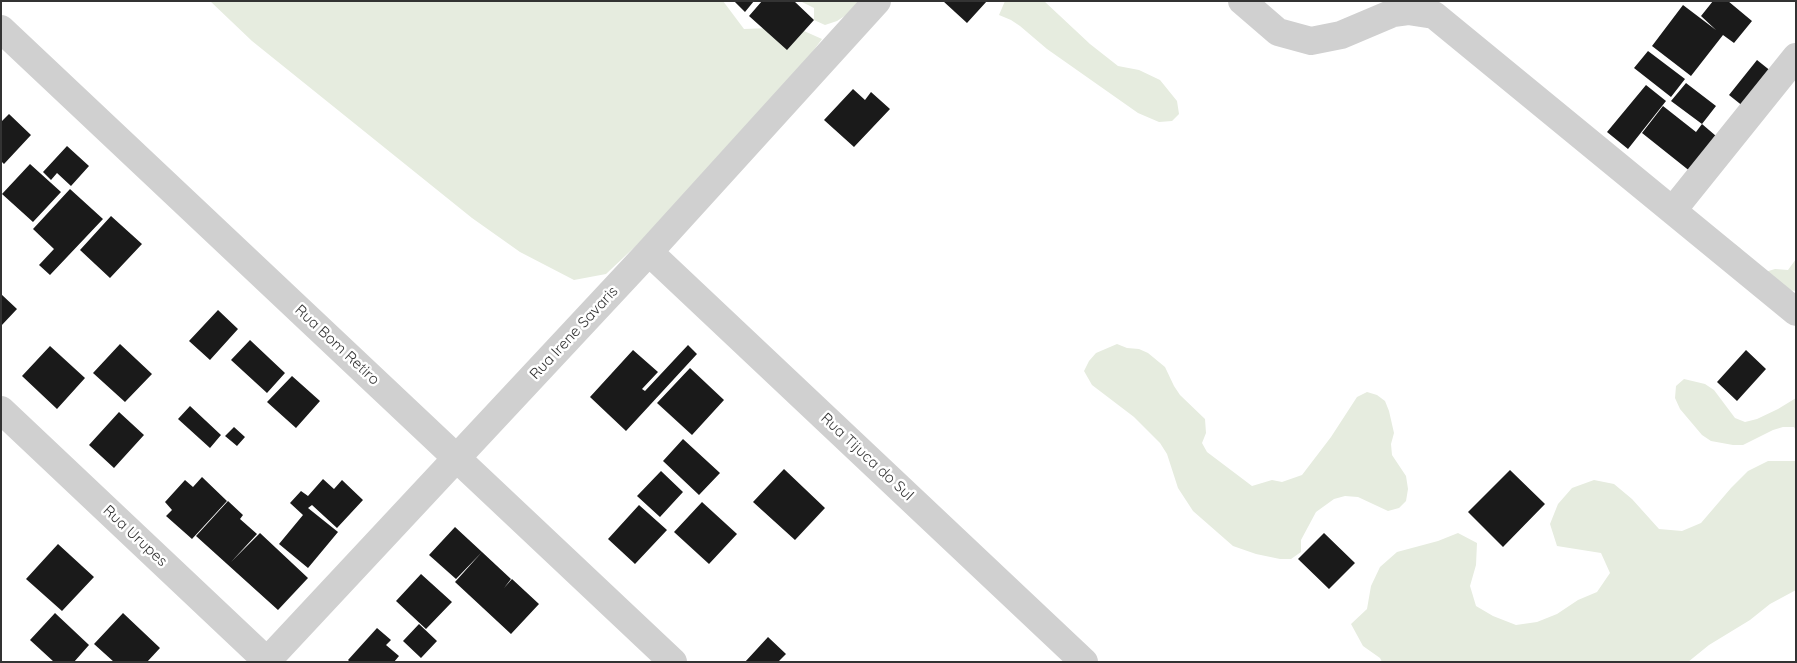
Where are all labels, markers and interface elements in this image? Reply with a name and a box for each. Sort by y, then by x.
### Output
street label: Rua Irene Savaris [526,283,622,383]
street label: Rua Bom Retiro [291,301,383,389]
street label: Rua Tijuca do Sul [817,409,917,505]
street label: Rua Urupes [99,502,171,570]

